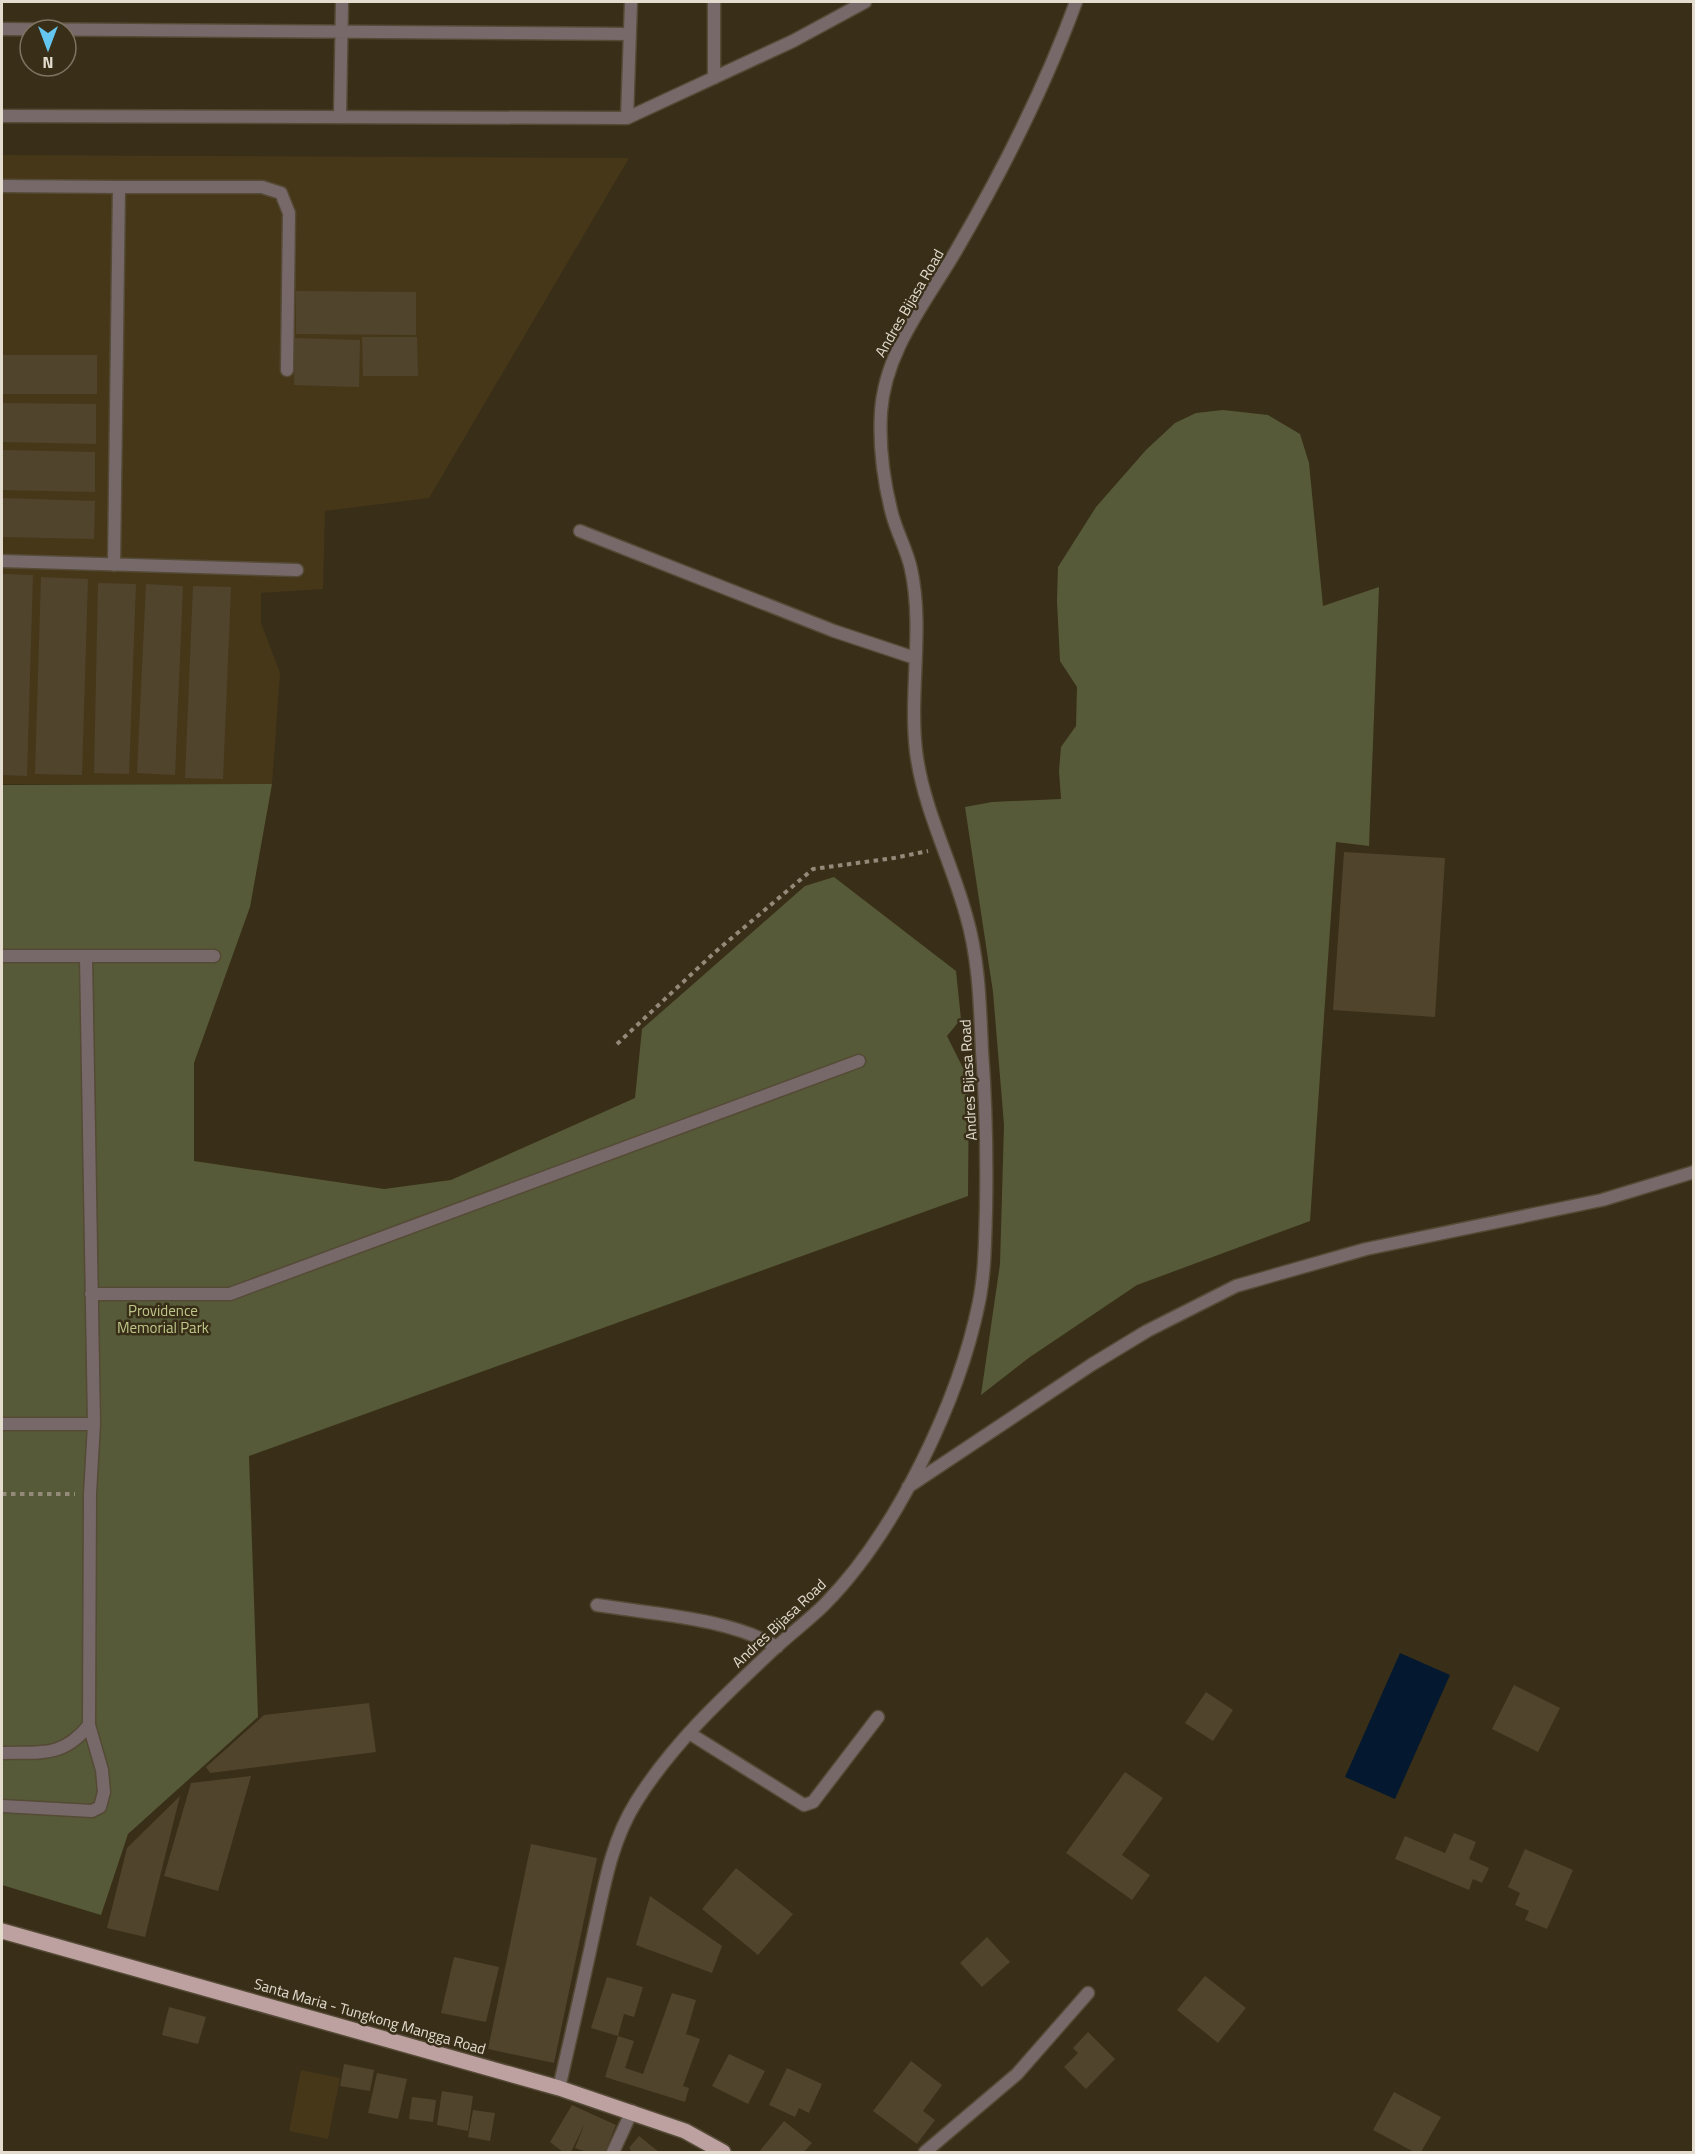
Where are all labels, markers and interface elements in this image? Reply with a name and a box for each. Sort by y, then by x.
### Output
north arrow [18,18,78,78]
text: N [42,51,54,75]
street label: Andres Bijasa Road [869,245,949,361]
street label: Andres Bijasa Road [953,1019,983,1141]
park label: Providence Memorial Park [117,1299,209,1339]
street label: Andres Bijasa Road [727,1573,831,1673]
street label: Santa Maria - Tungkong Mangga Road [251,1972,489,2060]

